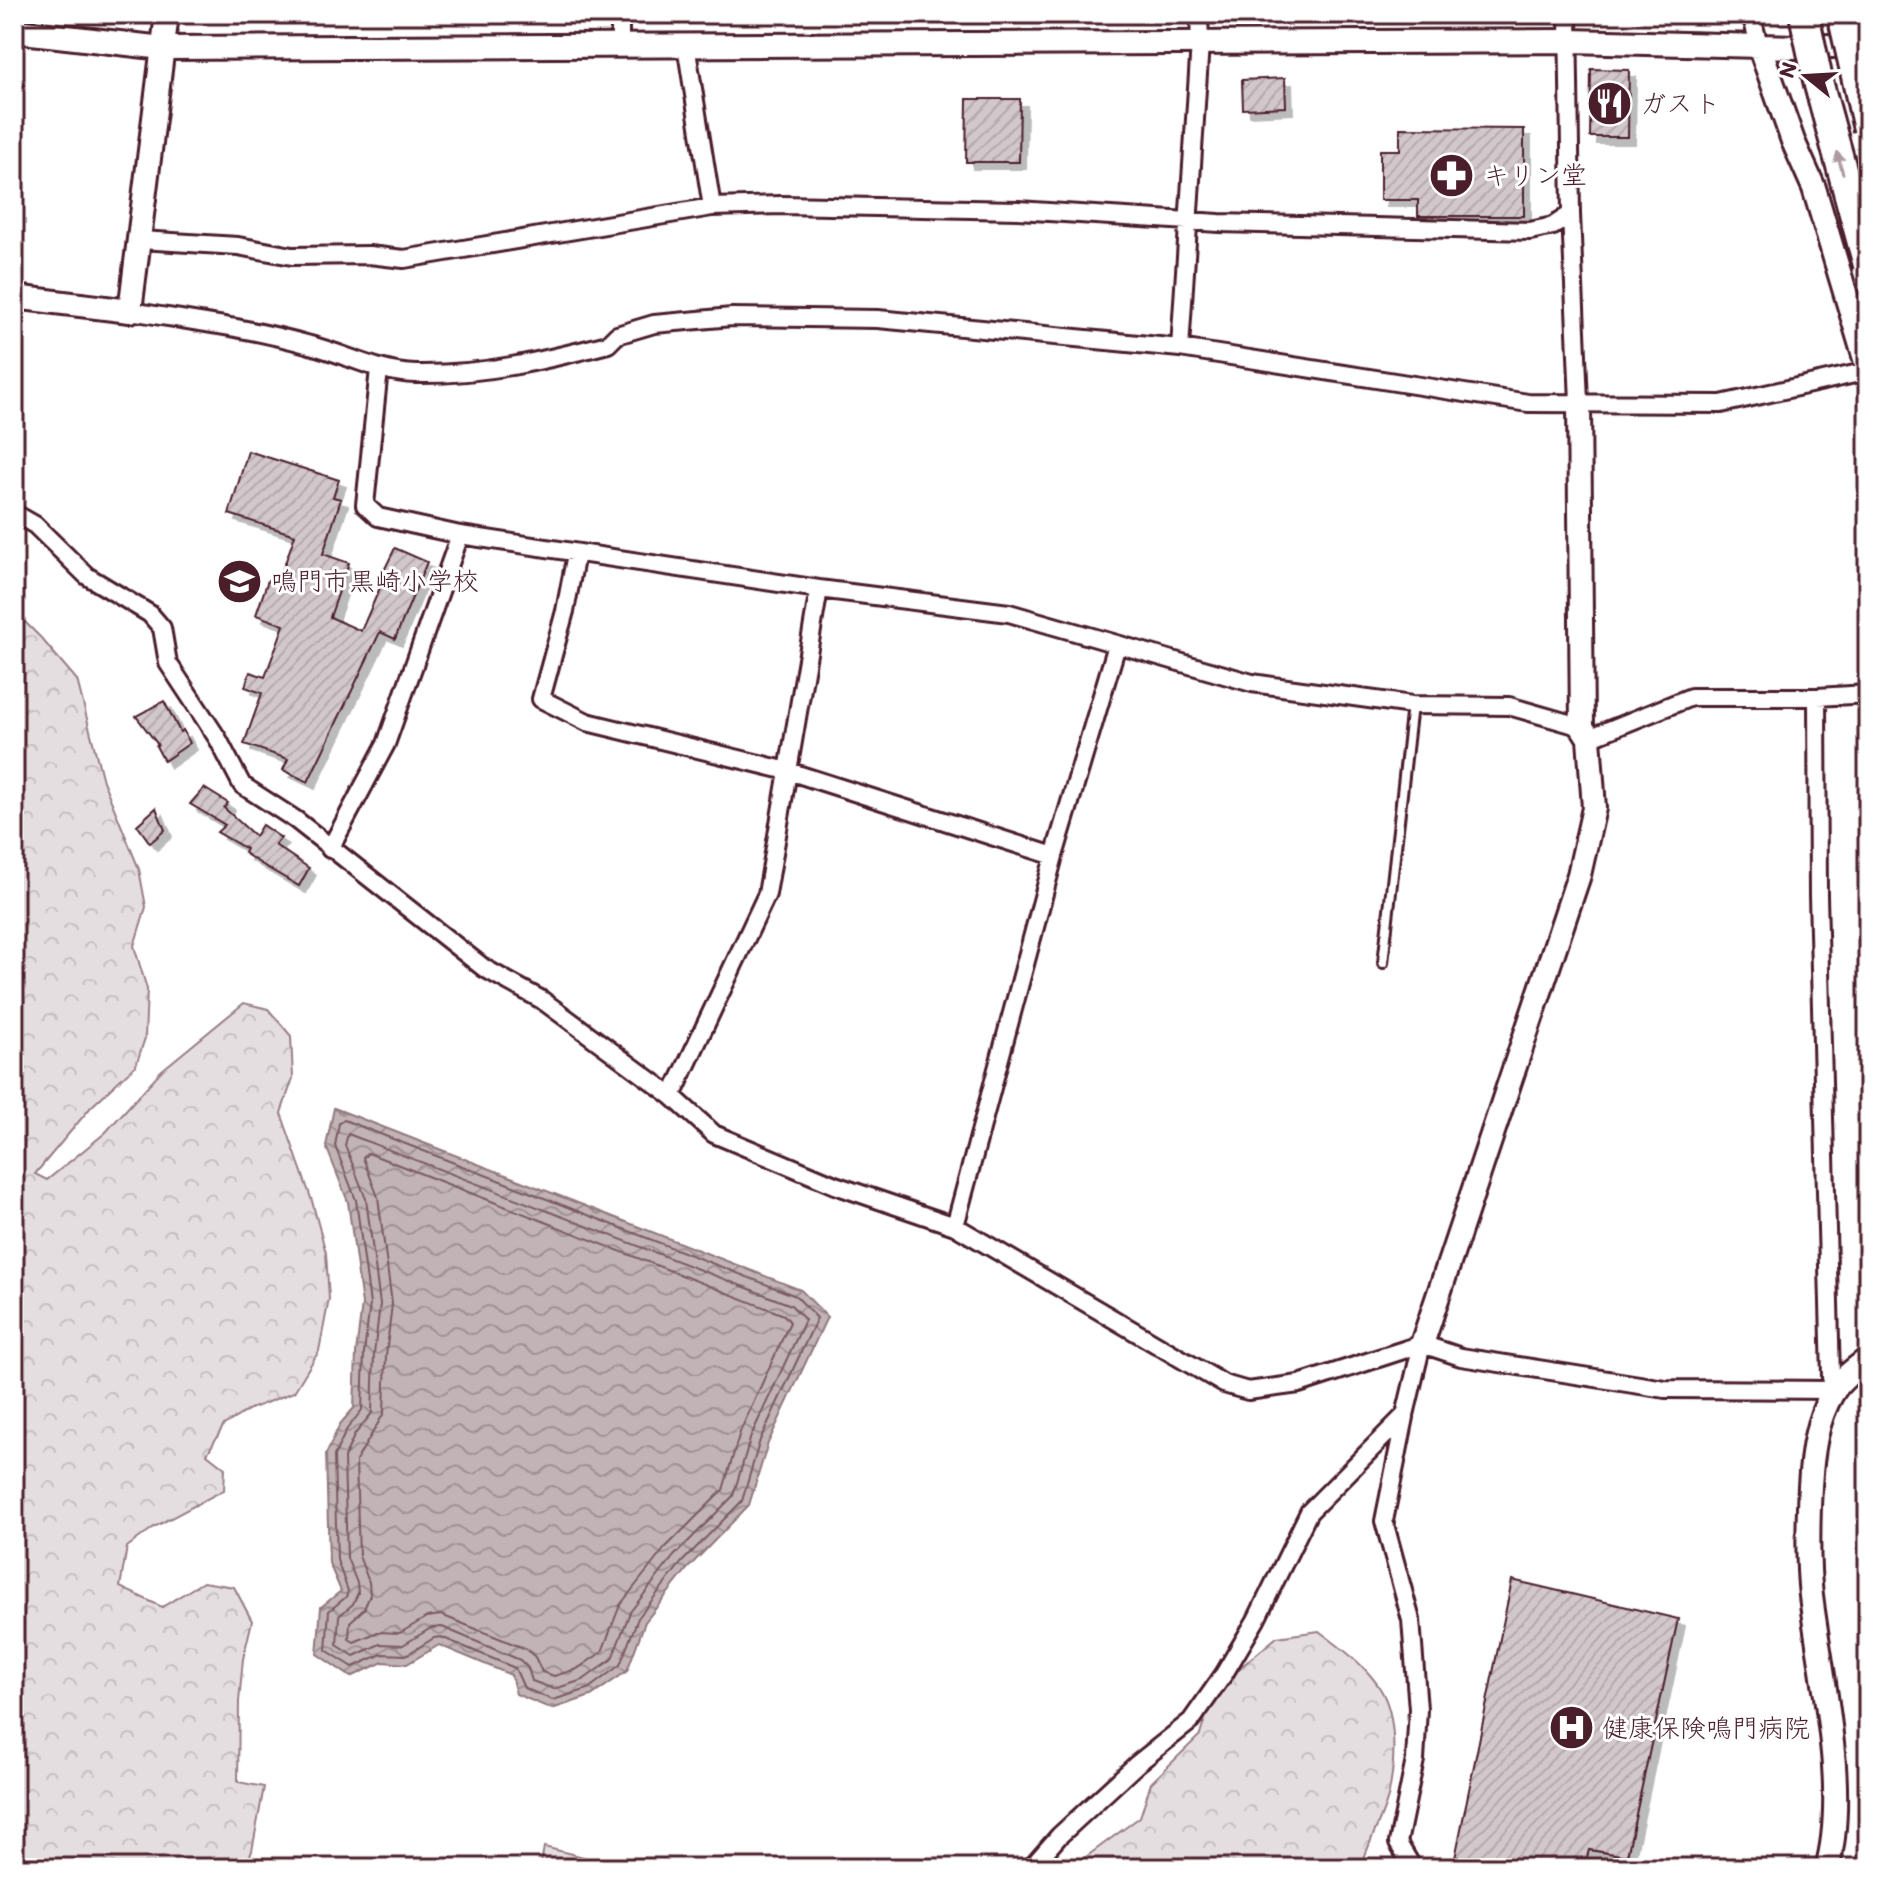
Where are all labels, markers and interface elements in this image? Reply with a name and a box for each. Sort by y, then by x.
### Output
north arrow [1766,36,1846,116]
text: N [1772,59,1803,81]
restaurant icon: ガスト [1585,79,1633,127]
place label: ガスト [1640,87,1721,119]
one-way arrow [1834,150,1846,175]
pharmacy icon: キリン堂 [1428,151,1476,199]
place label: キリン堂 [1483,159,1587,191]
school or university icon: 鳴門市黒崎小学校 [216,557,264,605]
place label: 鳴門市黒崎小学校 [271,565,479,597]
hospital icon: 健康保険鳴門病院 [1547,1704,1595,1752]
place label: 健康保険鳴門病院 [1602,1712,1810,1744]

